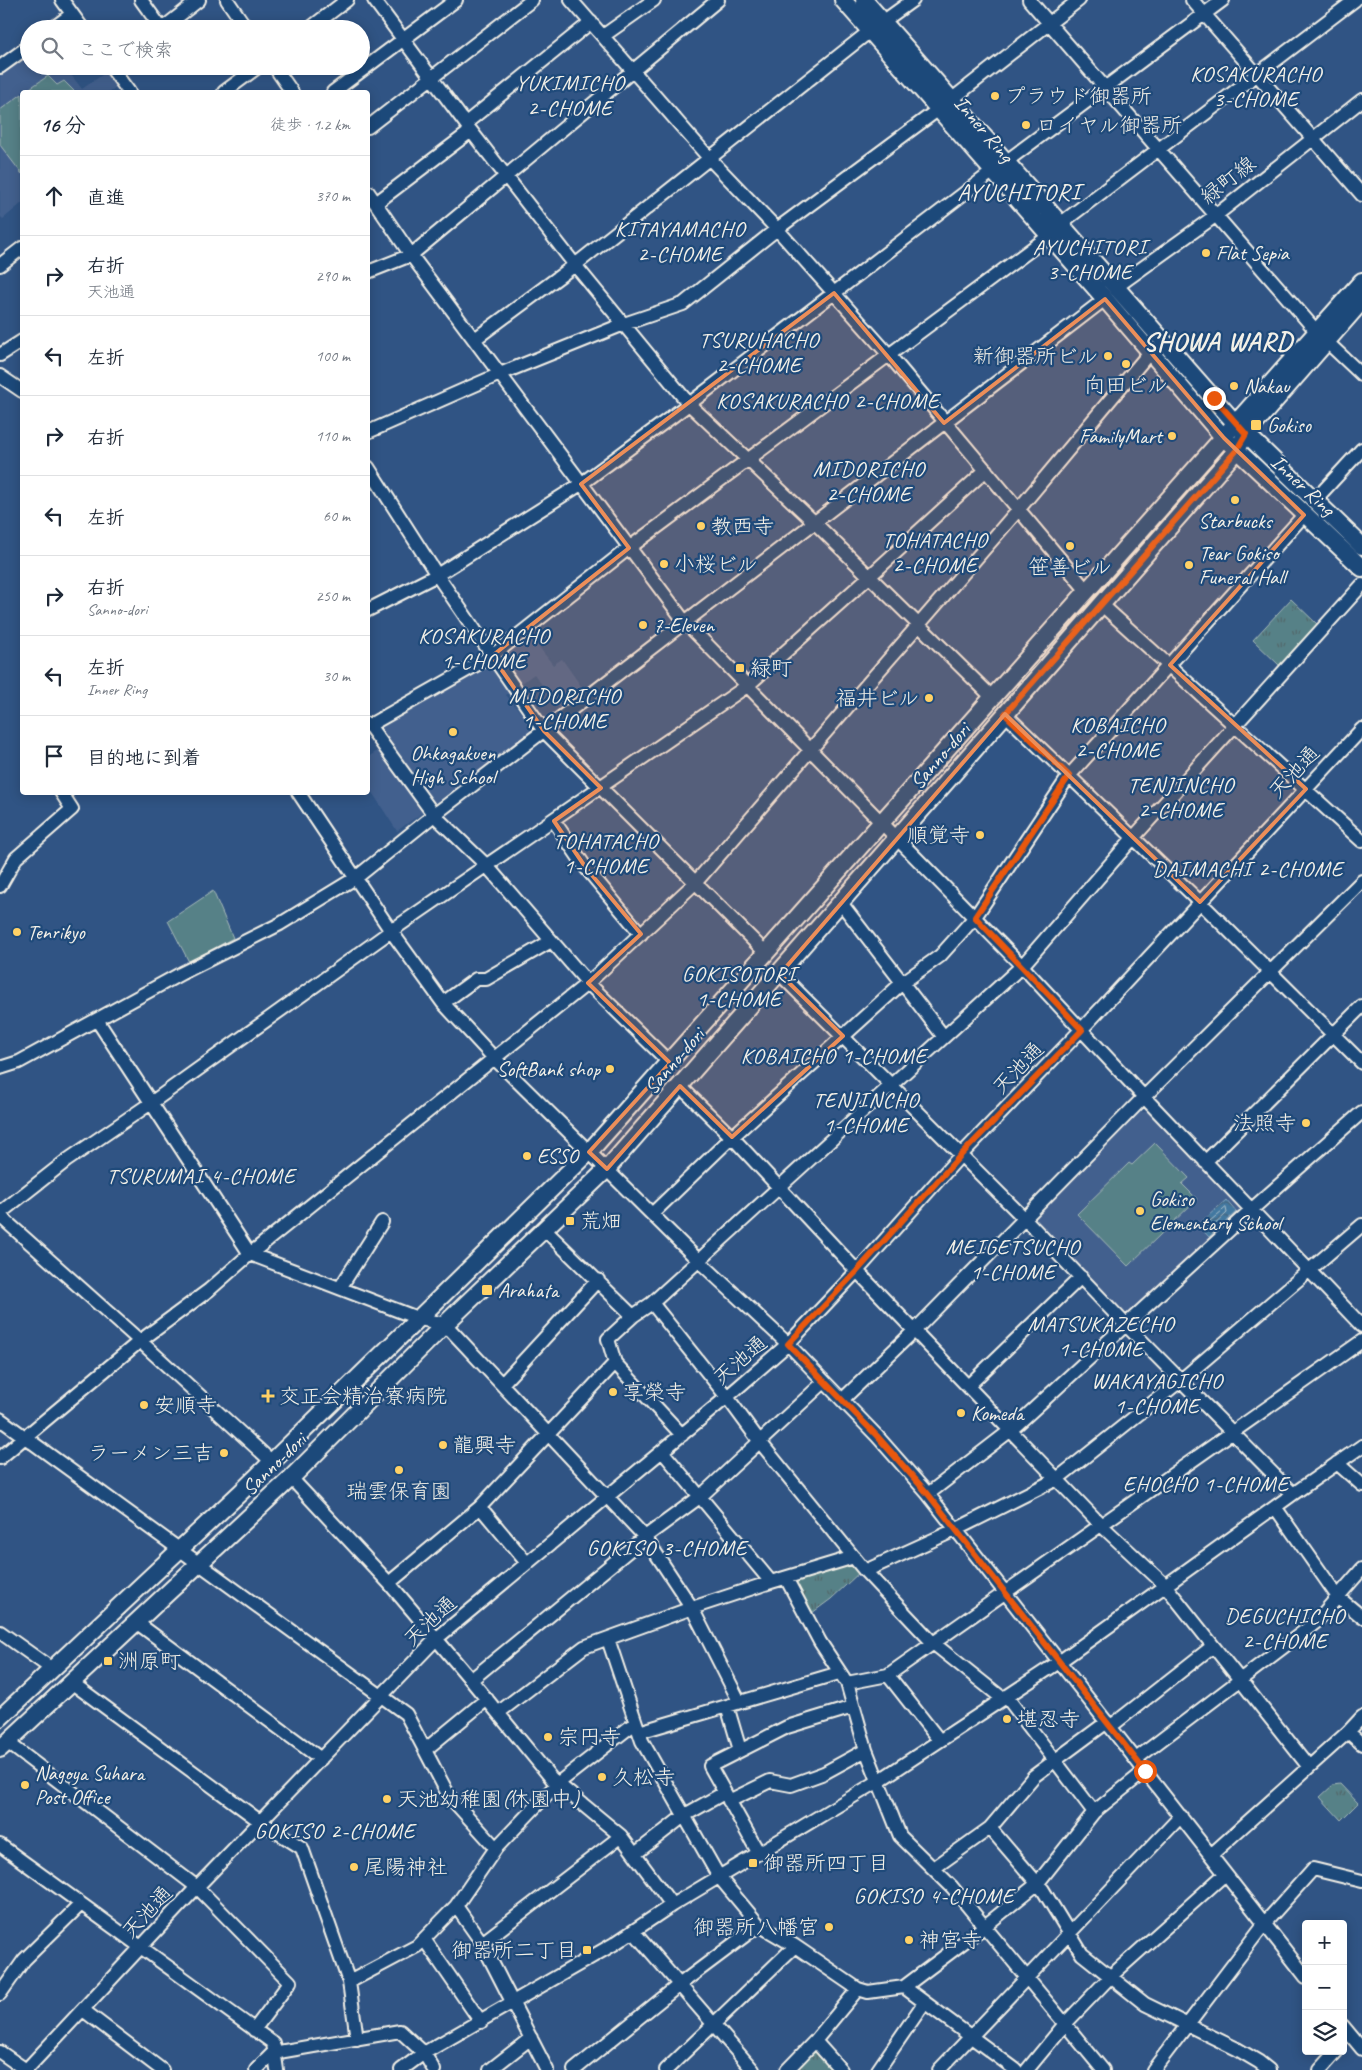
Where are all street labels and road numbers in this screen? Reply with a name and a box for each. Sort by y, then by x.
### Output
street label: Inner Ring [949,91,1020,169]
street label: 緑町線 [1195,150,1261,210]
street label: Inner Ring [1265,449,1342,522]
street label: Sanno-dori [904,715,978,795]
street label: 天池通 [1263,740,1325,804]
street label: Sanno-dori [638,1020,712,1100]
street label: 天池通 [987,1036,1049,1100]
street label: 天池通 [708,1330,772,1390]
street label: Sanno-dori [236,1425,314,1501]
street label: 天池通 [398,1590,462,1652]
street label: 天池通 [116,1880,178,1944]

